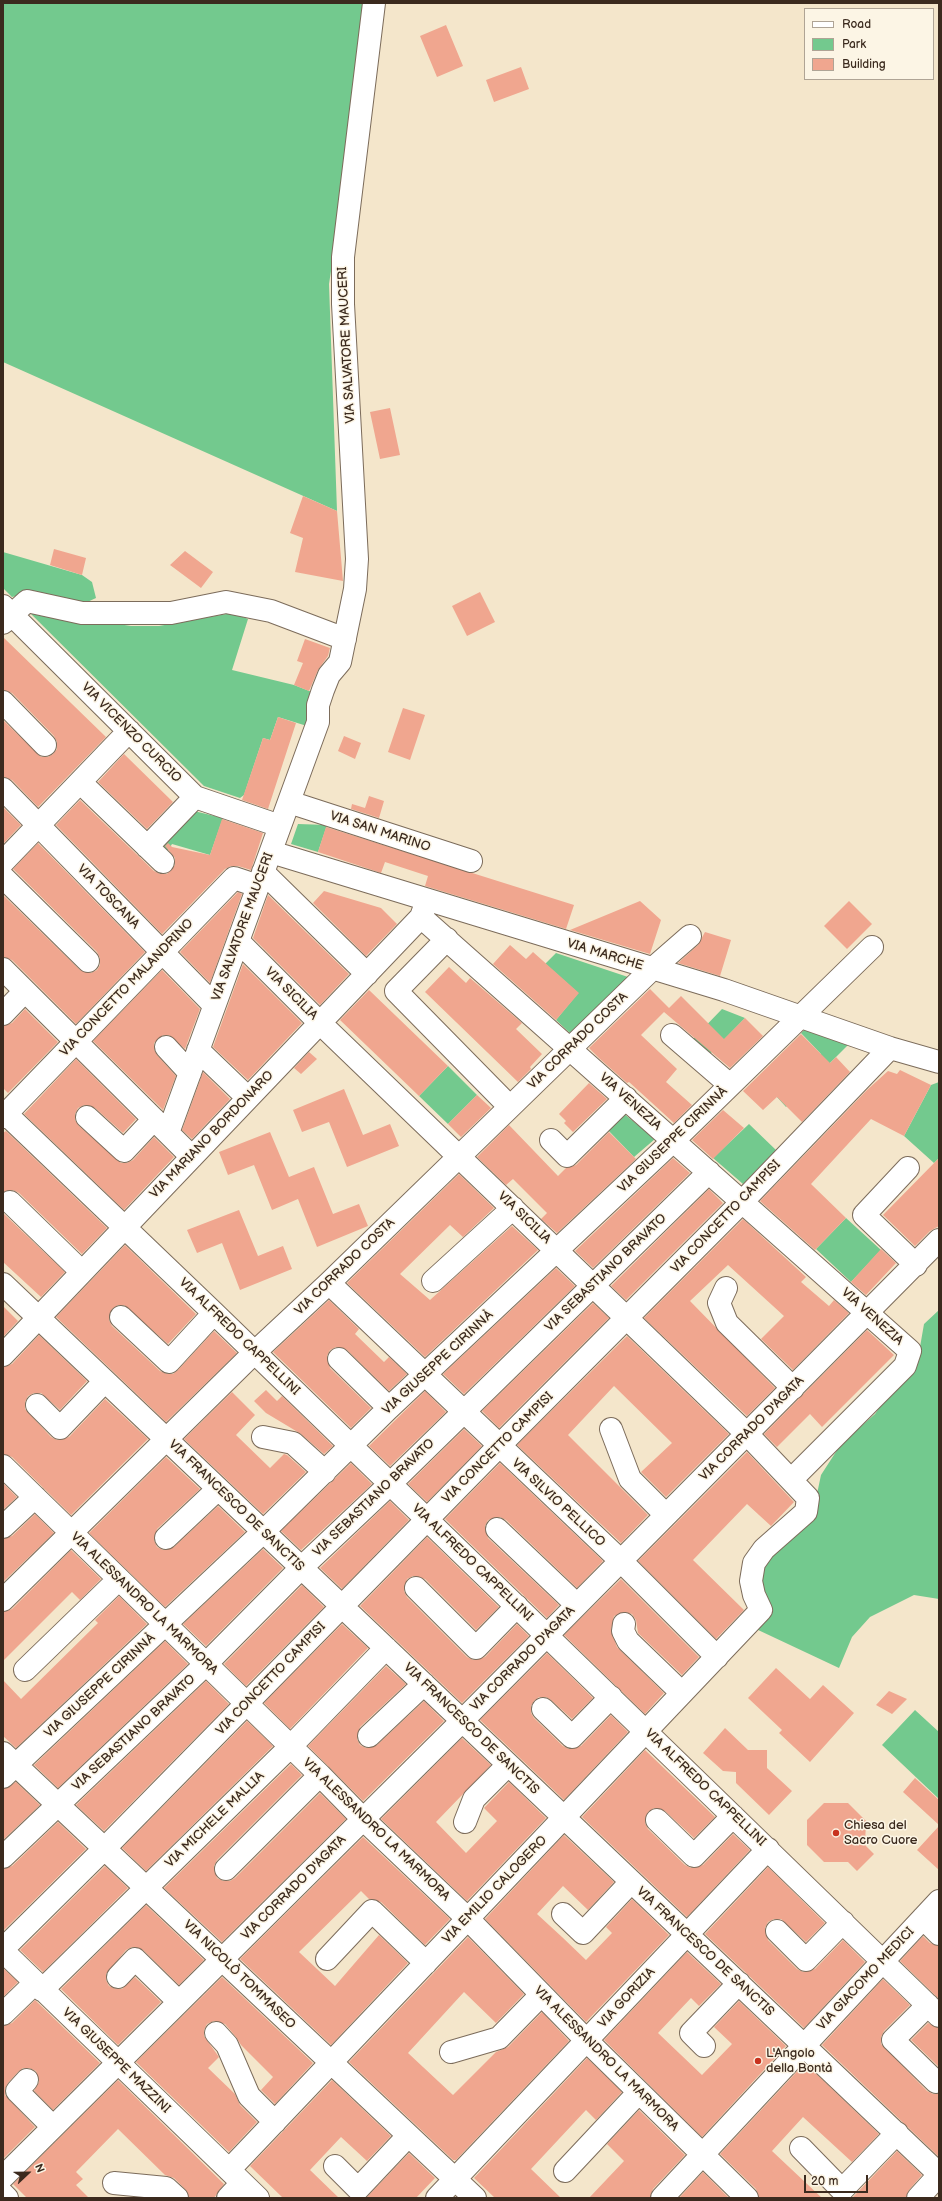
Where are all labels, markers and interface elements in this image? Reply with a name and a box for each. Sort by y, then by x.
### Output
legend [804,8,934,80]
text: Road [842,17,871,32]
text: Park [842,37,866,52]
text: Building [842,57,886,72]
street label: VIA SALVATORE MAUCERI [335,266,359,424]
street label: VIA VICENZO CURCIO [78,680,184,786]
street label: VIA SAN MARINO [328,808,432,856]
street label: VIA SALVATORE MAUCERI [209,851,277,1003]
street label: VIA TOSCANA [74,862,142,932]
street label: VIA CONCETTO MALANDRINO [57,916,197,1060]
street label: VIA MARCHE [565,936,645,974]
street label: VIA SICILIA [261,964,321,1024]
street label: VIA CORRADO COSTA [525,989,631,1093]
street label: VIA MARIANO BORDONARO [147,1068,277,1202]
street label: VIA VENEZIA [596,1070,664,1134]
street label: VIA GIUSEPPE CIRINNÀ [615,1084,731,1196]
street label: VIA CONCETTO CAMPISI [668,1157,784,1277]
street label: VIA SICILIA [494,1189,554,1247]
street label: VIA SEBASTIANO BRAVATO [542,1211,670,1335]
street label: VIA CORRADO COSTA [292,1215,398,1319]
street label: VIA ALFREDO CAPPELLINI [175,1275,303,1399]
street label: VIA VENEZIA [838,1285,906,1349]
street label: VIA GIUSEPPE CIRINNÀ [379,1308,497,1418]
street label: VIA CORRADO D'AGATA [696,1373,808,1485]
street label: VIA CONCETTO CAMPISI [439,1389,557,1507]
street label: VIA SEBASTIANO BRAVATO [310,1436,438,1560]
street label: VIA FRANCESCO DE SANCTIS [165,1437,307,1575]
street label: VIA SILVIO PELLICO [508,1456,608,1550]
street label: VIA ALFREDO CAPPELLINI [408,1501,536,1625]
street label: VIA ALESSANDRO LA MARMORA [67,1529,221,1679]
street label: VIA CORRADO D'AGATA [467,1603,579,1715]
street label: VIA CONCETTO CAMPISI [213,1619,329,1739]
street label: VIA GIUSEPPE CIRINNÀ [41,1631,159,1741]
street label: VIA FRANCESCO DE SANCTIS [400,1660,542,1798]
street label: VIA SEBASTIANO BRAVATO [69,1672,199,1794]
street label: VIA ALFREDO CAPPELLINI [641,1726,769,1850]
street label: VIA ALESSANDRO LA MARMORA [299,1755,453,1905]
street label: VIA MICHELE MALLIA [162,1769,268,1871]
place label: Chiesa del Sacro Cuore [844,1818,917,1849]
marker: Chiesa del Sacro Cuore [831,1828,841,1838]
street label: VIA CORRADO D'AGATA [238,1832,350,1944]
street label: VIA EMILIO CALOGERO [439,1833,551,1947]
street label: VIA FRANCESCO DE SANCTIS [633,1884,777,2020]
street label: VIA NICOLÒ TOMMASEO [180,1917,298,2033]
street label: VIA GIACOMO MEDICI [814,1924,918,2034]
street label: VIA GORIZIA [595,1965,659,2031]
street label: VIA ALESSANDRO LA MARMORA [530,1983,682,2135]
street label: VIA GIUSEPPE MAZZINI [59,2005,173,2117]
place label: L'Angolo della Bontà [766,2046,832,2077]
marker: L'Angolo della Bontà [753,2056,763,2066]
north arrow [8,2153,48,2193]
text: N [32,2162,47,2175]
scale bar [806,2167,870,2193]
text: 20 m [811,2174,838,2189]

